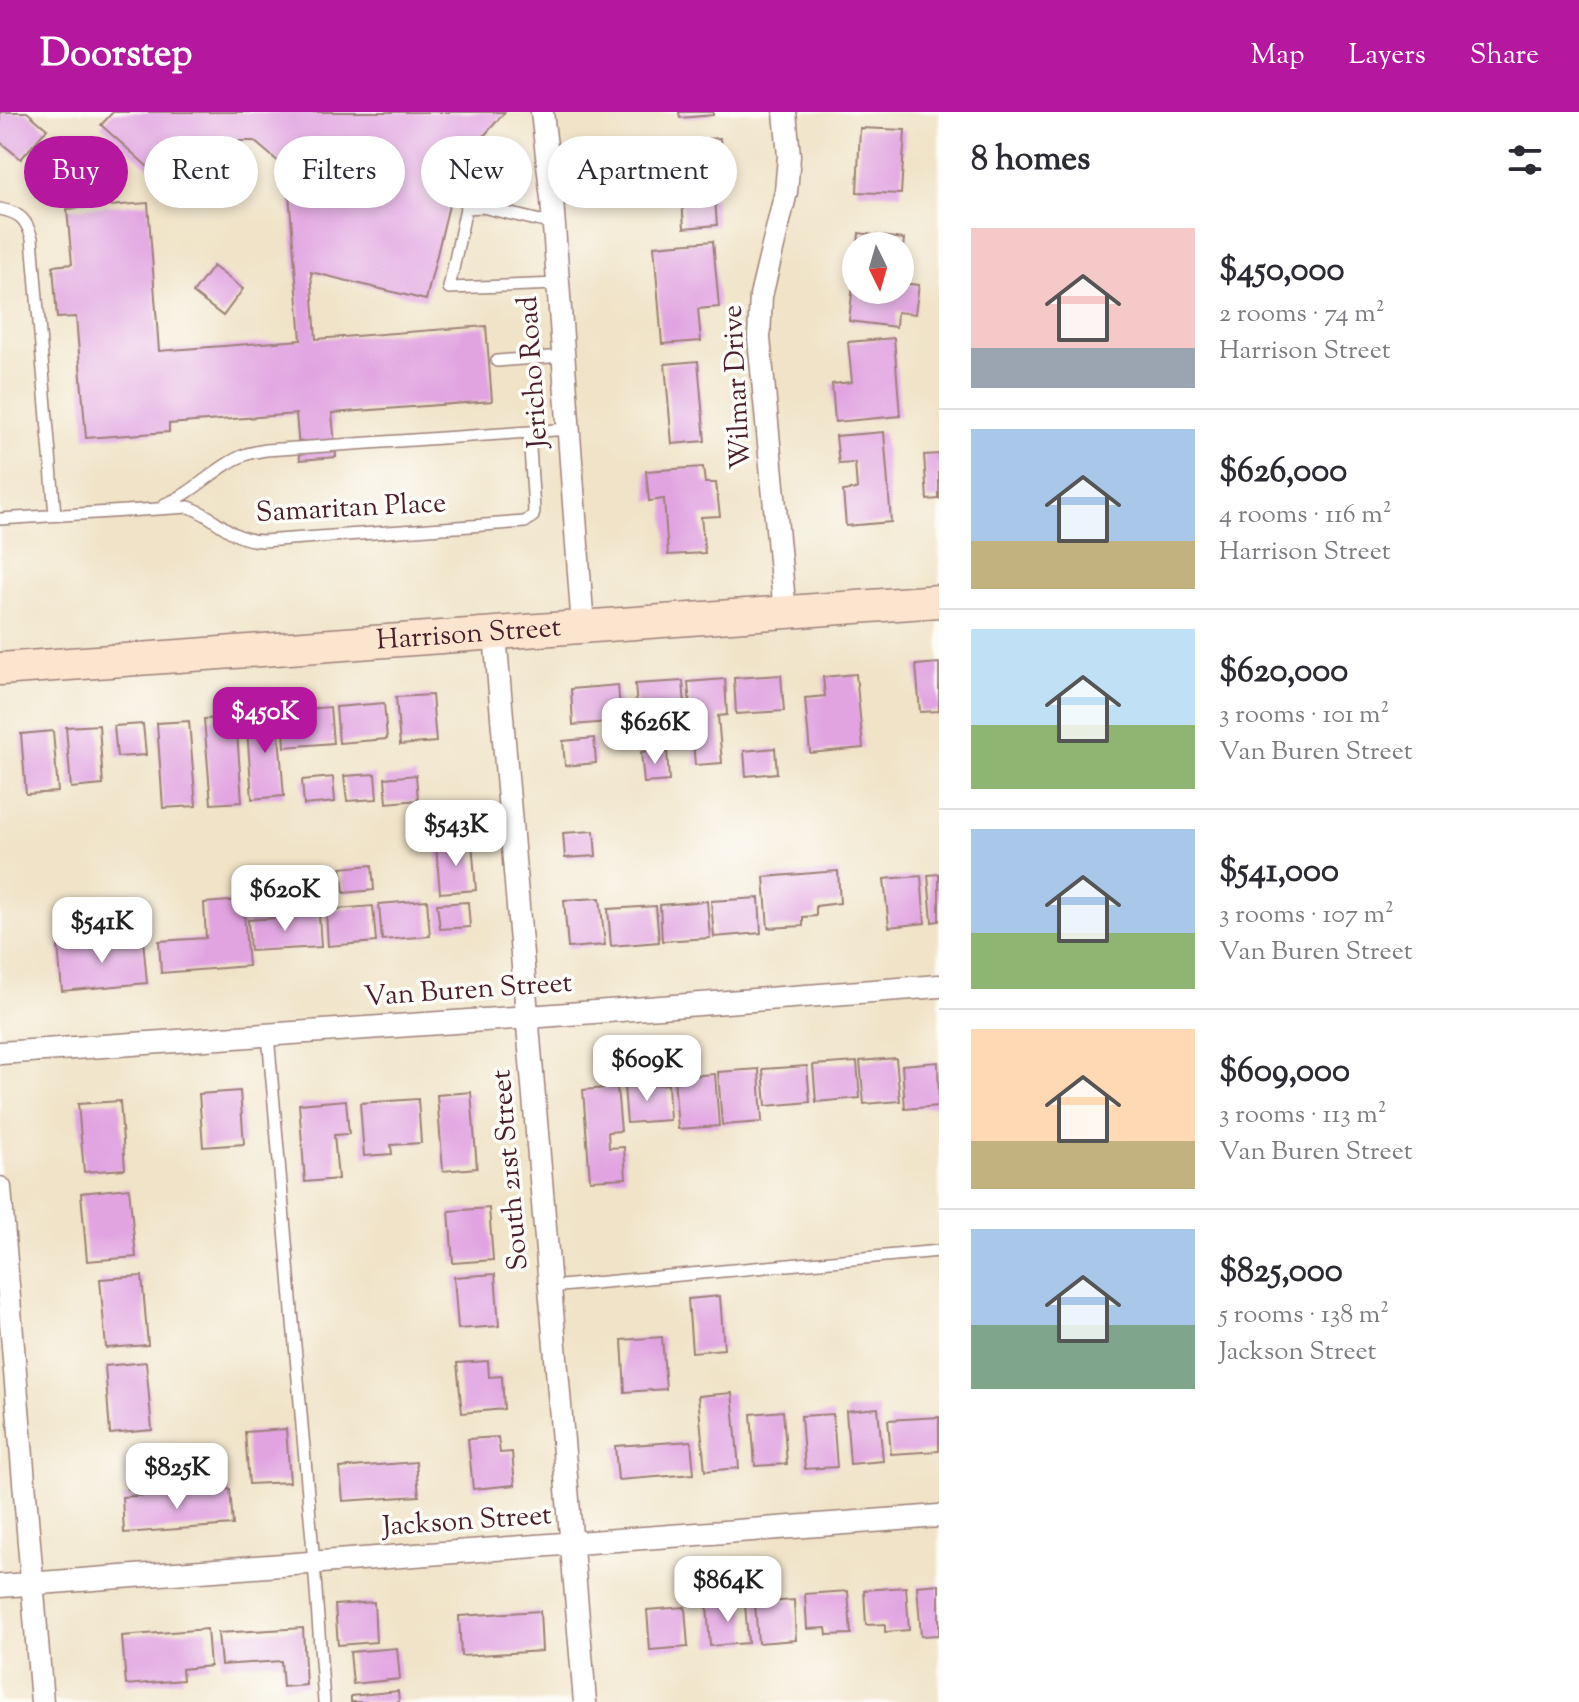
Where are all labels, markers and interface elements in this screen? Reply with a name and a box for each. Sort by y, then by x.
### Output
text: Doorstep [40,29,192,83]
text: Map [1251,36,1304,76]
text: Layers [1348,36,1426,76]
text: Share [1470,36,1539,76]
chip: Buy [24,136,128,208]
chip: Rent [144,136,258,208]
chip: Filters [274,136,405,208]
chip: New [421,136,532,208]
chip: Apartment [548,136,737,208]
text: 8 homes [971,136,1090,185]
icon: filters [1503,138,1547,182]
north arrow [842,232,914,304]
map controls [842,232,914,304]
text: $450,000 [1219,247,1344,296]
icon: home [1035,260,1131,356]
street label: Jericho Road [509,294,559,451]
text: 2 rooms · 74 m² [1219,296,1384,333]
street label: Wilmar Drive [714,304,762,470]
text: Harrison Street [1219,333,1391,370]
text: $626,000 [1219,448,1347,497]
icon: home [1035,461,1131,557]
street label: Samaritan Place [255,484,447,534]
text: 4 rooms · 116 m² [1219,497,1392,534]
text: Harrison Street [1219,534,1391,571]
street label: Harrison Street [375,608,563,662]
text: $620,000 [1219,648,1348,697]
icon: home [1035,661,1131,757]
pin: $450K [209,687,321,755]
text: $450K [231,694,299,731]
text: 3 rooms · 101 m² [1219,697,1389,734]
pin: $626K [599,698,711,766]
text: $626K [620,705,690,742]
text: Van Buren Street [1219,734,1413,771]
pin: $543K [400,800,512,868]
text: $543K [423,807,489,844]
text: $541,000 [1219,848,1339,897]
icon: home [1035,861,1131,957]
pin: $620K [229,865,341,933]
text: $620K [249,872,321,909]
pin: $541K [46,897,158,965]
text: 3 rooms · 107 m² [1219,897,1394,934]
text: $541K [70,904,134,941]
text: Van Buren Street [1219,934,1413,971]
street label: Van Buren Street [363,964,574,1018]
pin: $609K [591,1035,703,1103]
text: $609K [611,1042,683,1079]
text: $609,000 [1219,1048,1350,1097]
icon: home [1035,1061,1131,1157]
street label: South 21st Street [482,1067,540,1272]
text: 3 rooms · 113 m² [1219,1097,1387,1134]
text: Van Buren Street [1219,1134,1413,1171]
text: $825,000 [1219,1248,1343,1297]
icon: home [1035,1261,1131,1357]
text: 5 rooms · 138 m² [1219,1297,1389,1334]
text: Jackson Street [1219,1334,1376,1371]
pin: $825K [121,1443,233,1511]
text: $825K [144,1450,210,1487]
street label: Jackson Street [379,1496,553,1548]
pin: $864K [672,1556,784,1624]
text: $864K [692,1563,764,1600]

